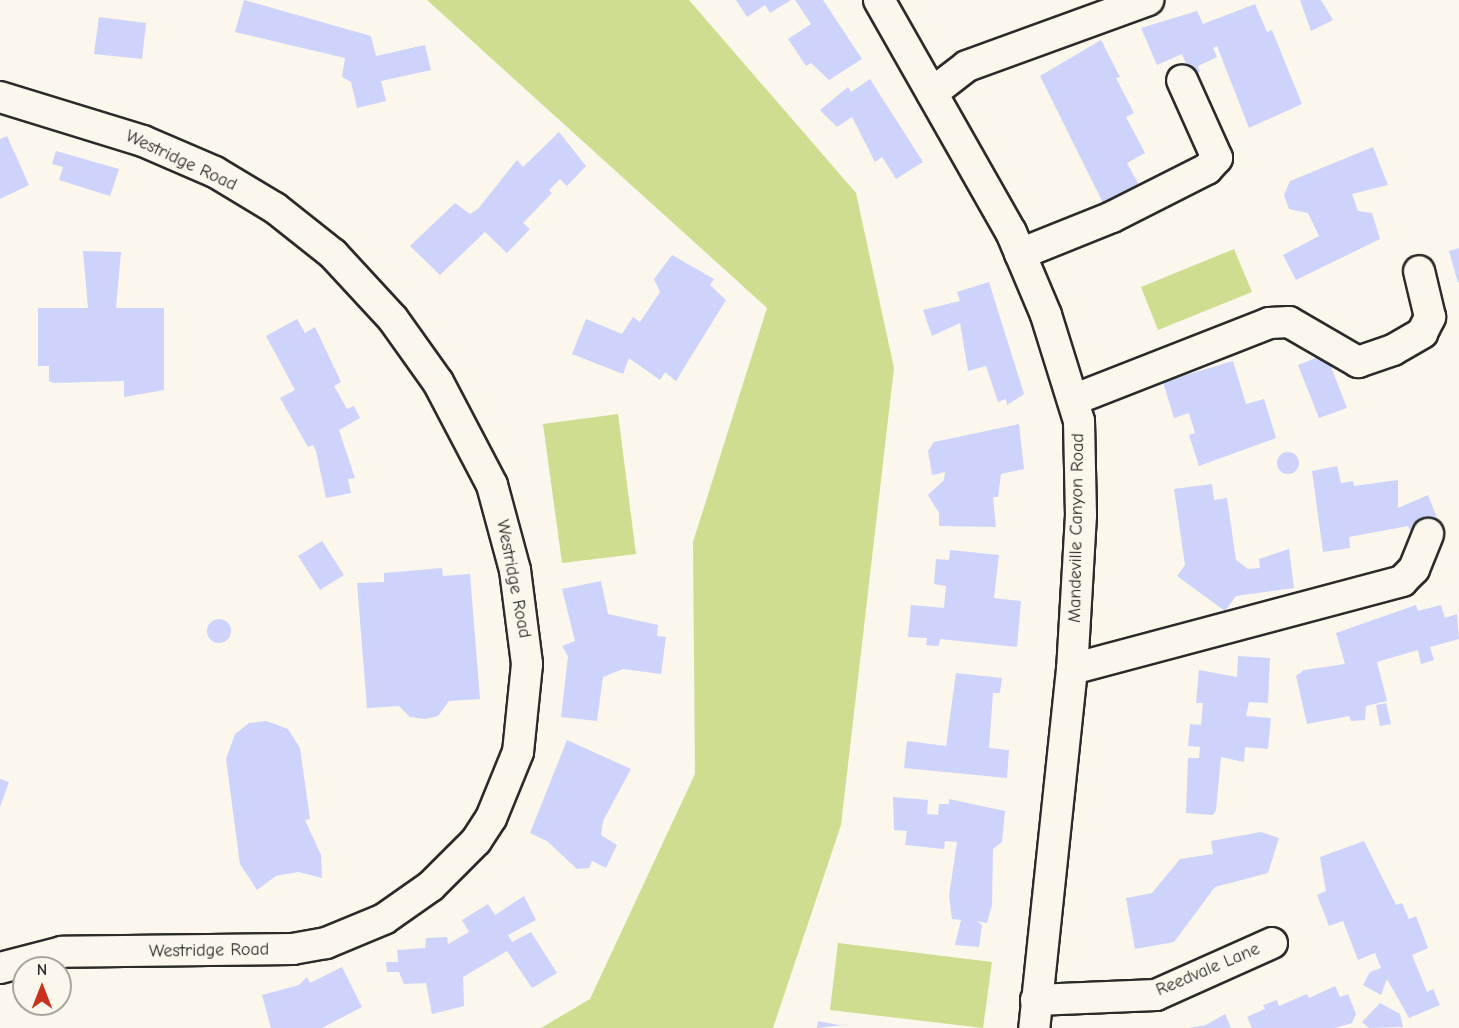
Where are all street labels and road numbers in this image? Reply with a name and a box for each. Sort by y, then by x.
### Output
street label: Westridge Road [122,126,240,196]
street label: Mandeville Canyon Road [1065,433,1089,623]
street label: Westridge Road [491,518,535,640]
street label: Reedvale Lane [1153,938,1263,1002]
street label: Westridge Road [149,939,269,963]

